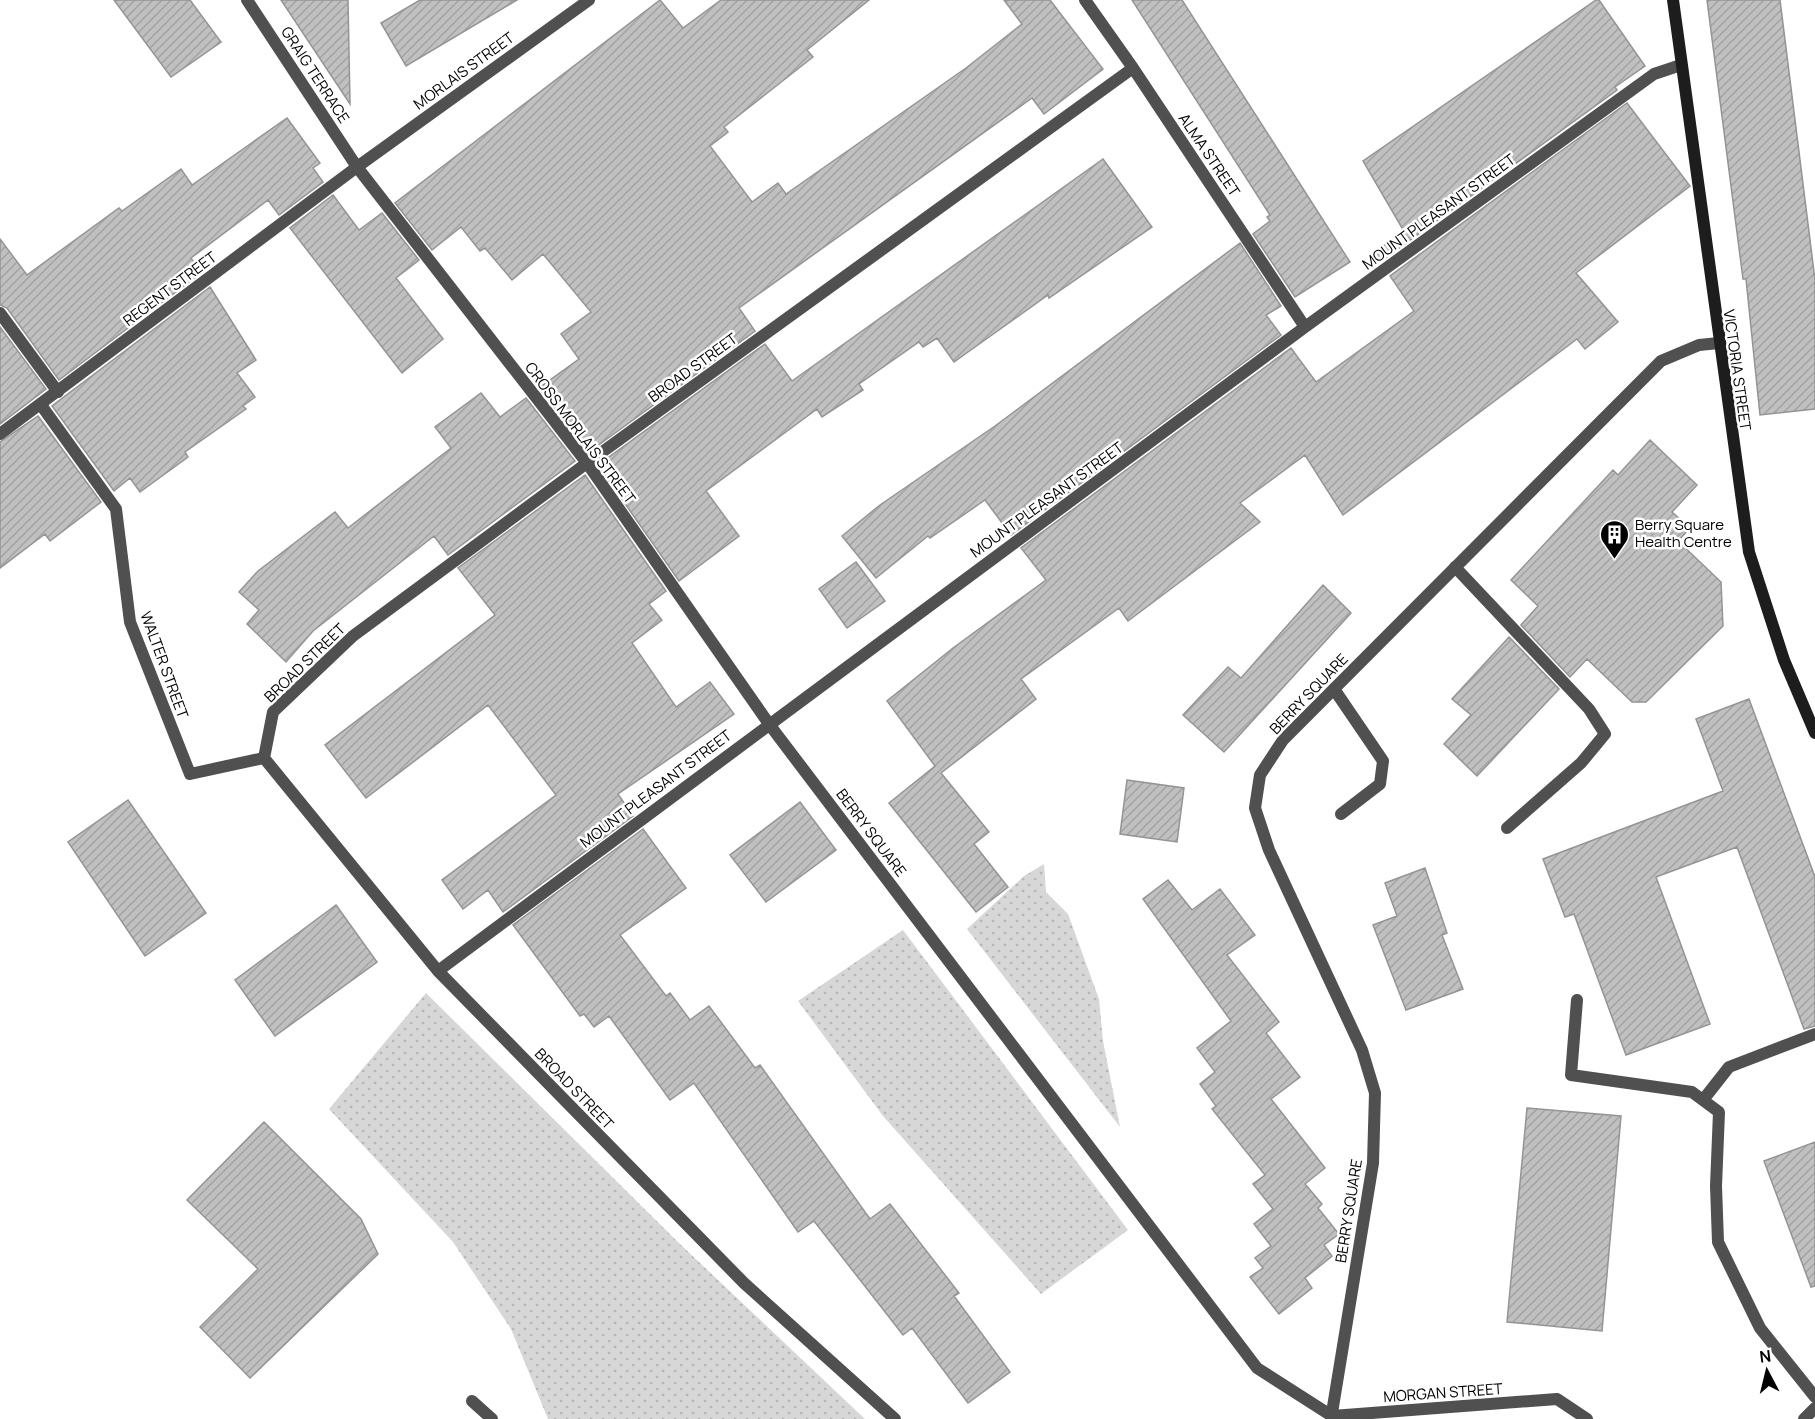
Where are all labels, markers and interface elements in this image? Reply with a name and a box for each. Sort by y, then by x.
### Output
street label: GRAIG TERRACE [276,22,355,127]
street label: MORLAIS STREET [409,27,518,114]
street label: ALMA STREET [1174,109,1245,200]
street label: MOUNT PLEASANT STREET [1358,149,1520,274]
street label: REGENT STREET [119,246,221,331]
street label: VICTORIA STREET [1719,308,1756,432]
street label: BROAD STREET [644,328,742,407]
street label: CROSS MORLAIS STREET [520,358,641,508]
street label: MOUNT PLEASANT STREET [966,437,1128,562]
place label: Berry Square Health Centre [1635,514,1732,552]
building icon: Berry Square Health Centre [1598,518,1630,560]
street label: WALTER STREET [135,608,194,721]
street label: BROAD STREET [259,618,350,707]
street label: BERRY SQUARE [1265,649,1353,739]
street label: MOUNT PLEASANT STREET [576,725,736,852]
street label: BERRY SQUARE [831,784,911,881]
street label: BROAD STREET [530,1043,619,1134]
street label: BERRY SQUARE [1330,1157,1367,1264]
north arrow [1737,1341,1797,1401]
text: N [1758,1344,1772,1368]
street label: MORGAN STREET [1383,1378,1503,1407]

